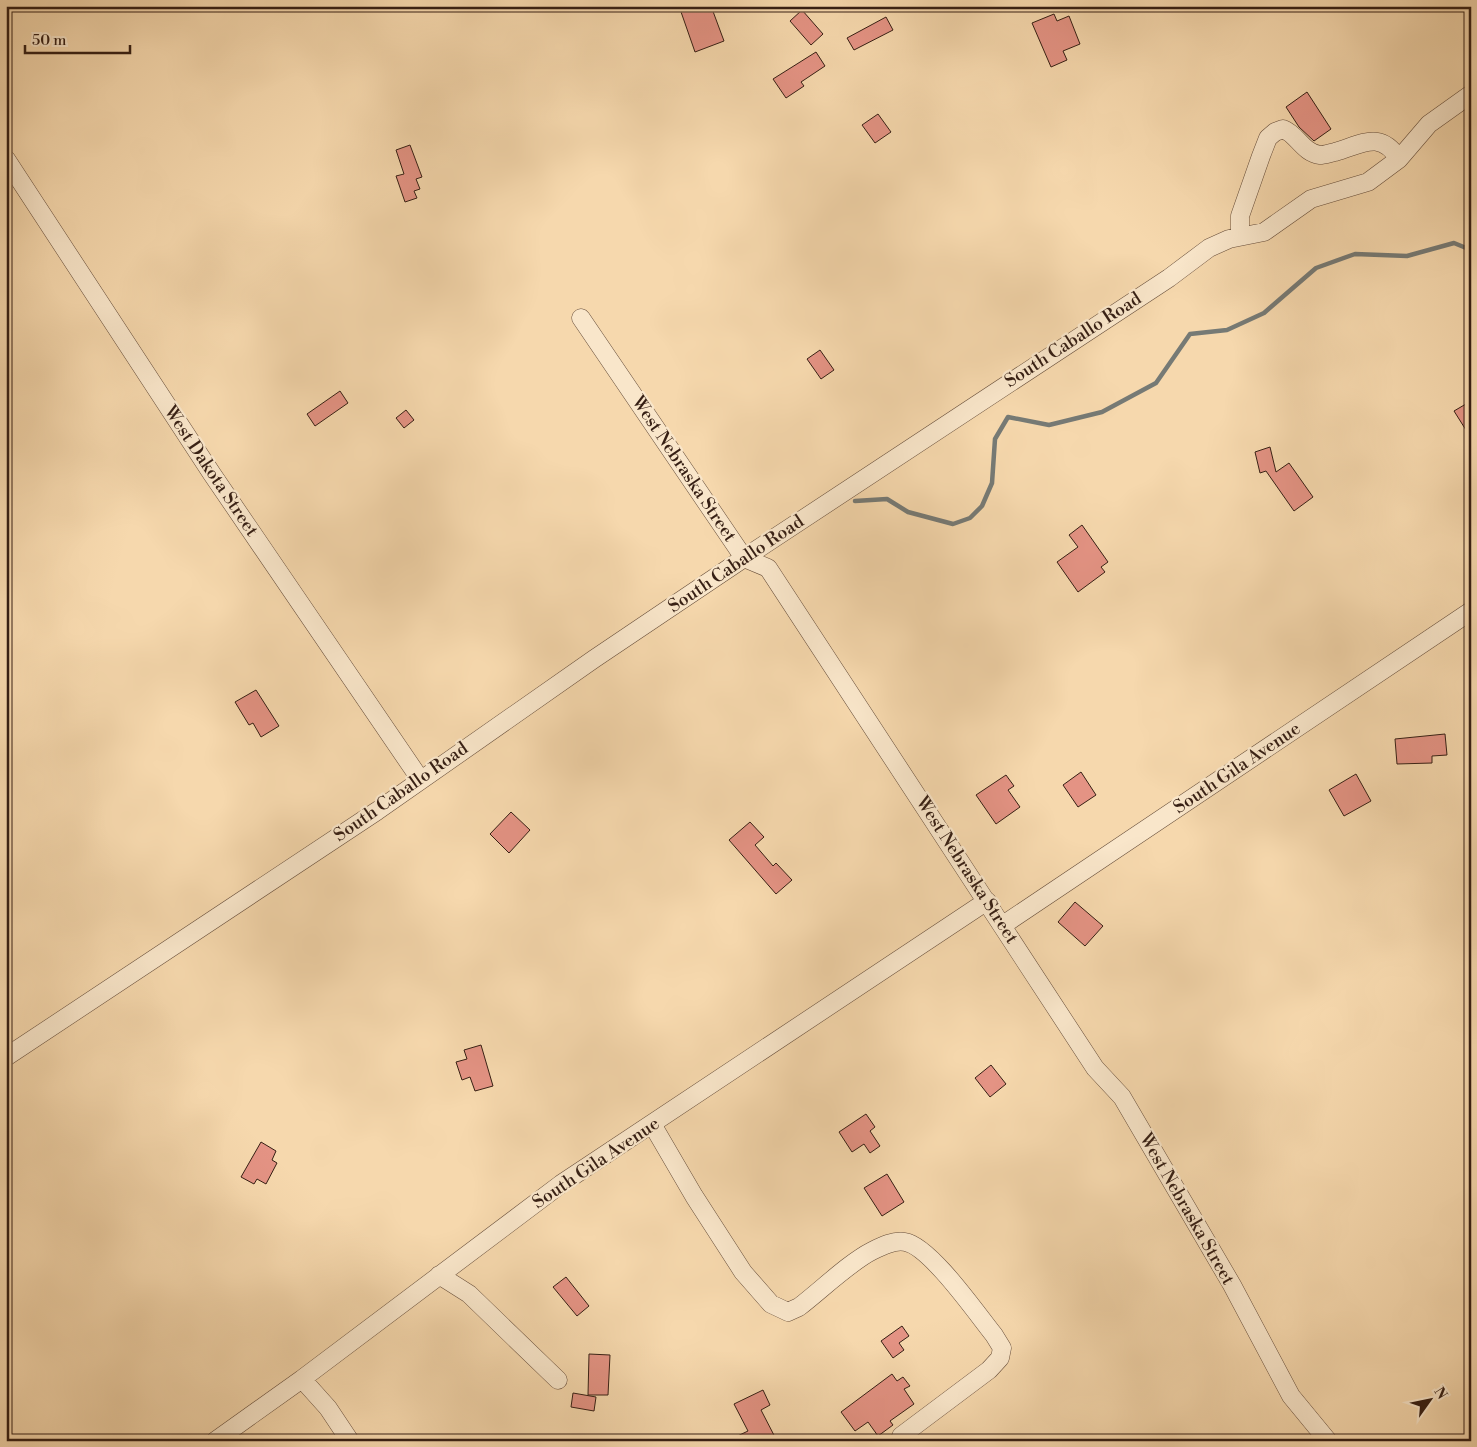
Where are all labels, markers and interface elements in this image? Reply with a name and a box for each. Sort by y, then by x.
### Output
scale bar [25,22,130,54]
text: 50 m [32,31,66,50]
street label: South Caballo Road [1000,287,1147,393]
street label: West Nebraska Street [626,391,742,547]
street label: West Dakota Street [158,400,264,541]
street label: South Caballo Road [664,510,809,618]
street label: South Gila Avenue [1169,717,1305,819]
street label: South Caballo Road [329,737,473,847]
street label: West Nebraska Street [910,791,1024,949]
street label: South Gila Avenue [528,1112,664,1214]
street label: West Nebraska Street [1134,1128,1240,1289]
north arrow [1404,1374,1454,1424]
text: N [1429,1384,1451,1403]

